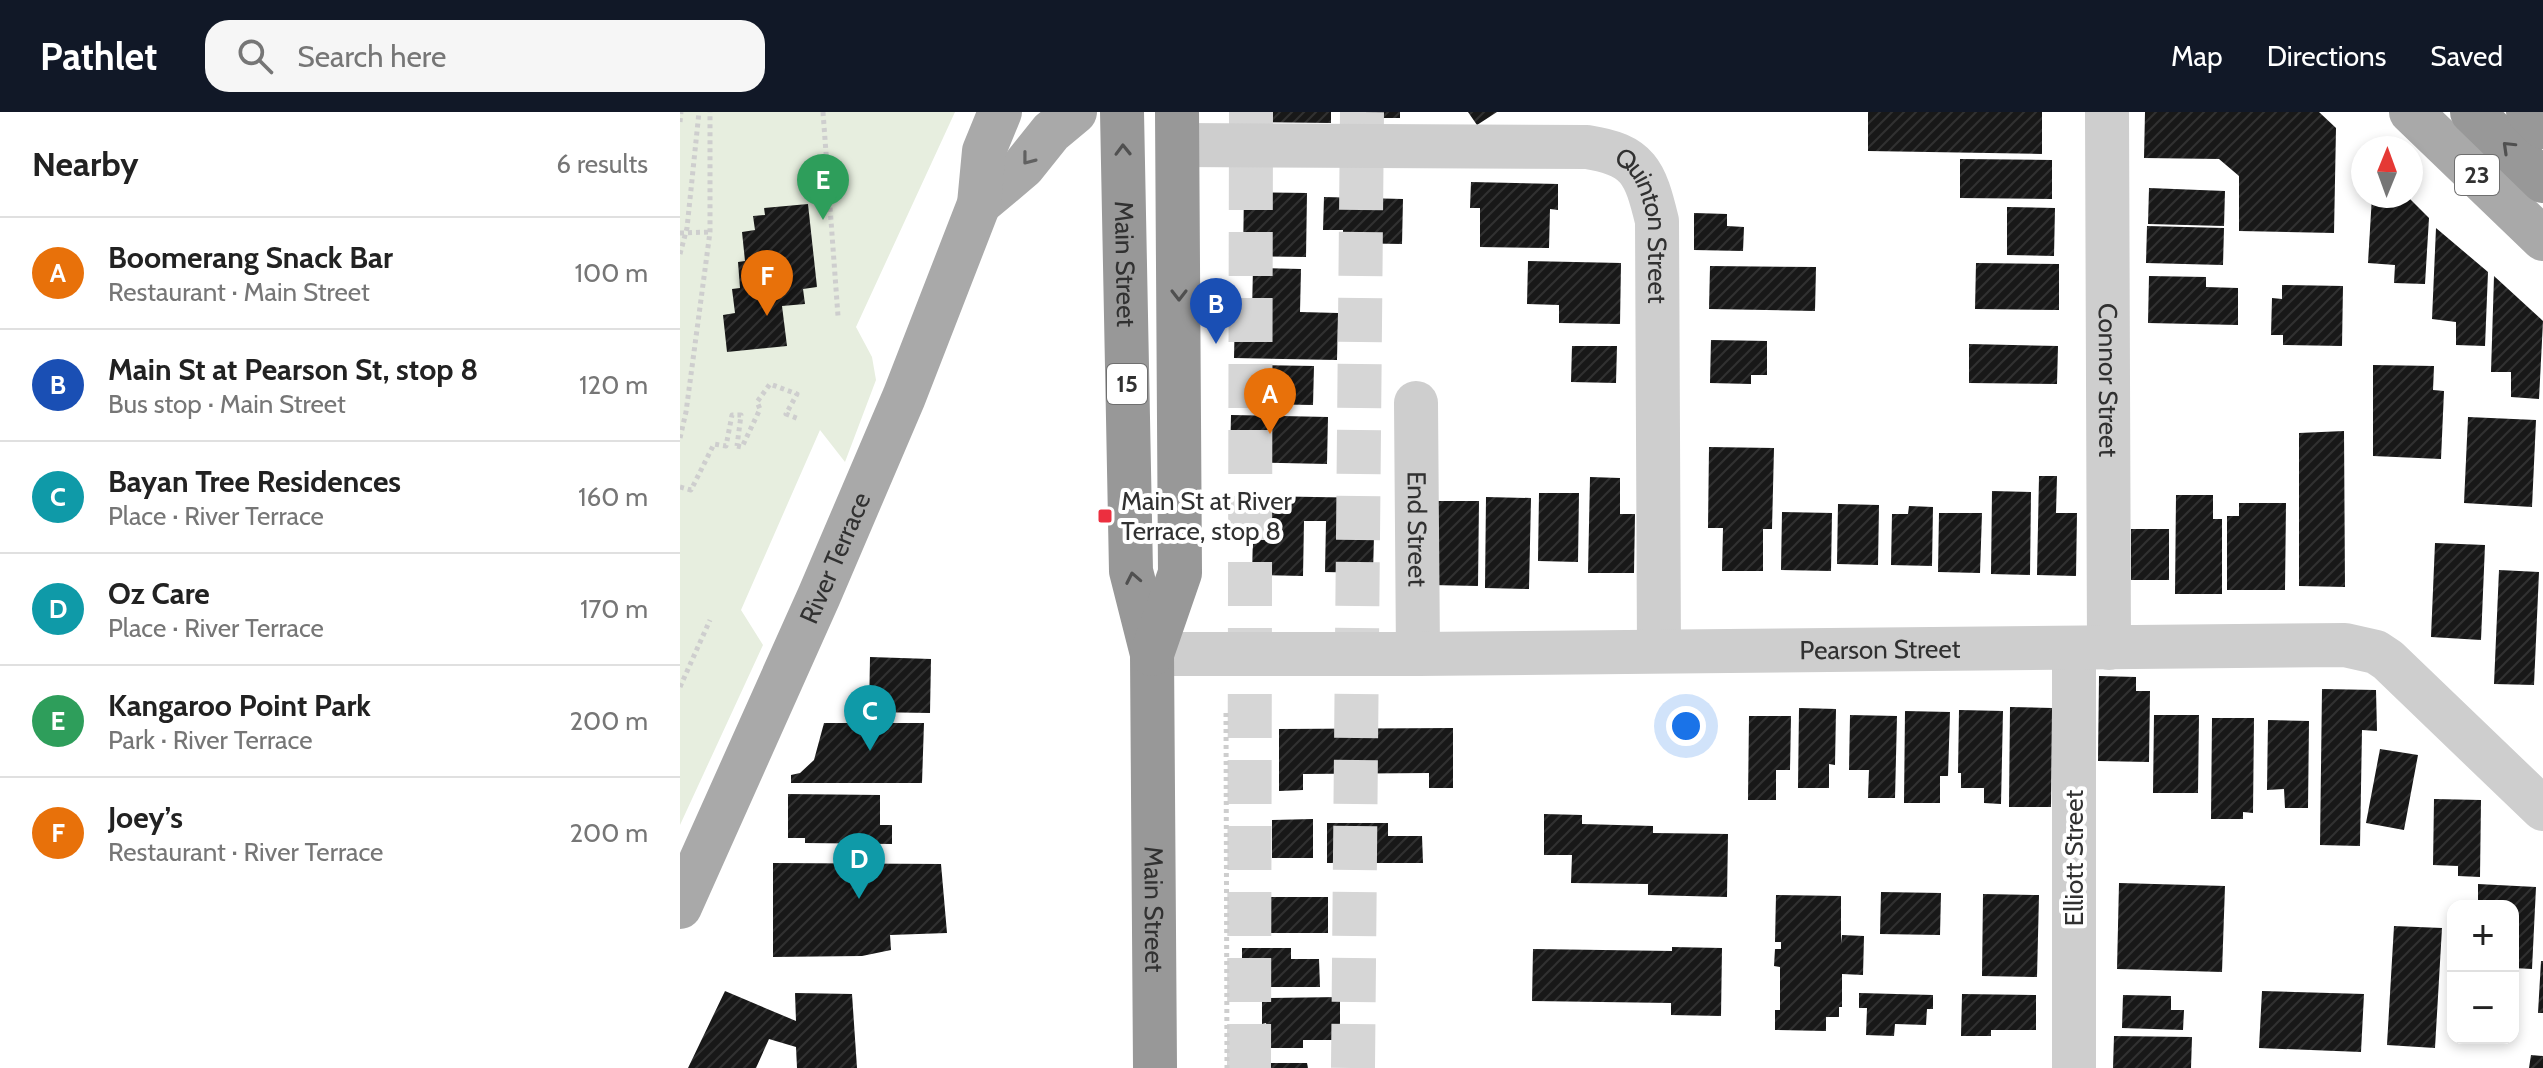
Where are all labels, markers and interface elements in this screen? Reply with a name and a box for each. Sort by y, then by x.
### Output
search box [205,20,765,92]
text: Pathlet [40,33,157,80]
icon: search [233,34,277,78]
text: Search here [297,38,446,75]
text: Map [2171,39,2223,73]
text: Directions [2267,39,2386,73]
text: Saved [2430,39,2503,73]
north arrow [2351,136,2423,208]
street label: Quinton Street [1609,140,1673,304]
one-way arrow [2503,141,2517,156]
text: Nearby [32,143,139,185]
one-way arrow [1115,143,1132,156]
text: 6 results [556,148,648,180]
one-way arrow [1023,150,1038,164]
pin: E [797,154,849,220]
road number: 23 [2455,155,2499,195]
street label: Main Street [1108,201,1142,328]
text: Boomerang Snack Bar [108,239,393,276]
pin: F [741,250,793,316]
text: A [50,257,66,289]
text: 100 m [575,257,648,289]
text: Restaurant · Main Street [108,276,370,308]
pin: B [1190,278,1242,344]
one-way arrow [1170,289,1188,302]
street label: Connor Street [2092,303,2124,457]
text: Main St at Pearson St, stop 8 [108,351,478,388]
road number: 15 [1107,364,1147,404]
pin: A [1244,368,1296,434]
text: B [50,369,66,401]
text: 120 m [579,369,648,401]
text: Bus stop · Main Street [108,388,346,420]
text: Bayan Tree Residences [108,463,401,500]
street label: End Street [1401,471,1433,587]
text: C [50,481,66,513]
text: 160 m [578,481,648,513]
place label: Main St at River Terrace, stop 8 [1121,485,1292,547]
street label: River Terrace [793,487,877,629]
text: Place · River Terrace [108,500,324,532]
marker: Main St at River Terrace, stop 8 [1096,507,1114,525]
one-way arrow [1125,572,1142,585]
text: Oz Care [108,575,210,612]
text: D [49,593,67,625]
text: 170 m [580,593,648,625]
text: Place · River Terrace [108,612,324,644]
street label: Pearson Street [1799,633,1961,666]
pin: C [844,685,896,751]
text: Kangaroo Point Park [108,687,371,724]
text: E [51,705,65,737]
text: 200 m [569,705,648,737]
your location [1666,706,1706,746]
text: Park · River Terrace [108,724,312,756]
street label: Elliott Street [2058,790,2090,926]
text: Joey’s [108,799,183,836]
text: F [51,817,65,849]
text: 200 m [569,817,648,849]
pin: D [833,833,885,899]
text: Restaurant · River Terrace [108,836,383,868]
street label: Main Street [1137,846,1170,973]
map controls [2447,900,2519,1044]
button: + [2447,900,2519,972]
button: − [2447,972,2519,1044]

